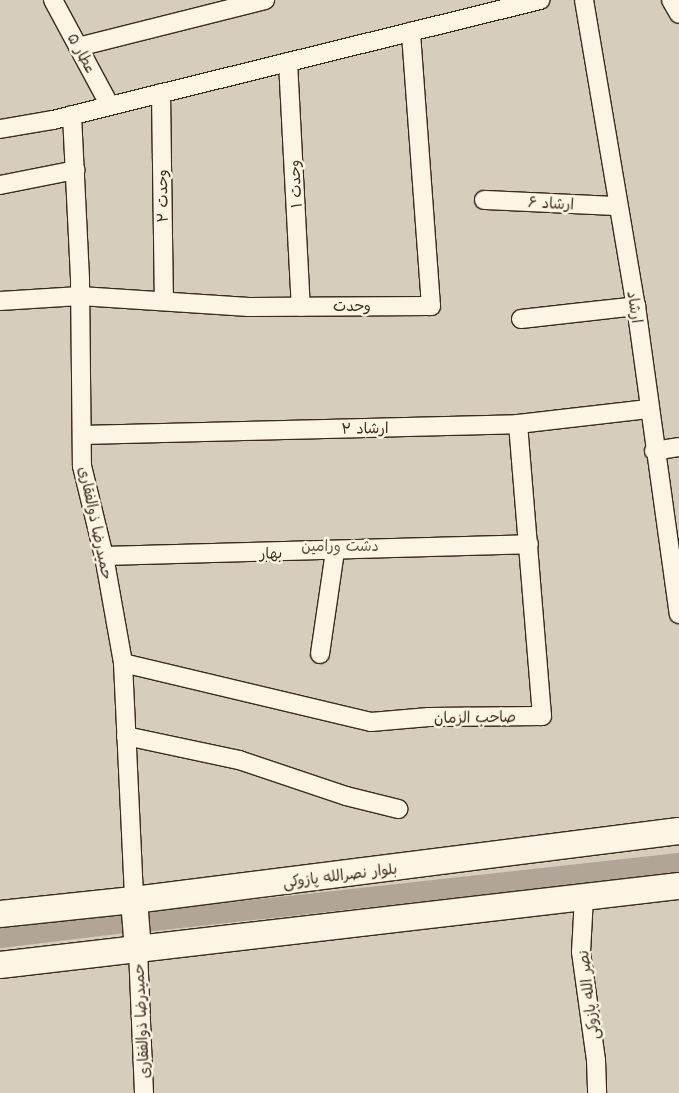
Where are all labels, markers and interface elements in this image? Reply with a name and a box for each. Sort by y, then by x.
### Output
street label: عطار ۵ [64,30,100,76]
street label: وحدت ۱ [285,159,305,209]
street label: وحدت ۲ [153,169,171,223]
street label: ارشاد ۶ [527,193,575,213]
street label: ارشاد [624,290,646,324]
street label: وحدت [333,297,371,315]
street label: ارشاد ۲ [341,419,389,437]
street label: حمیدرضا ذوالفقاری [75,465,117,581]
park label: دشت ورامین [301,537,379,555]
street label: بهار [259,544,283,562]
street label: صاحب الزمان [434,707,516,727]
street label: بلوار نصرالله پازوکی [282,859,398,891]
street label: نصر الله پازوکی [574,949,602,1041]
street label: حمیدرضا ذوالفقاری [129,963,153,1079]

